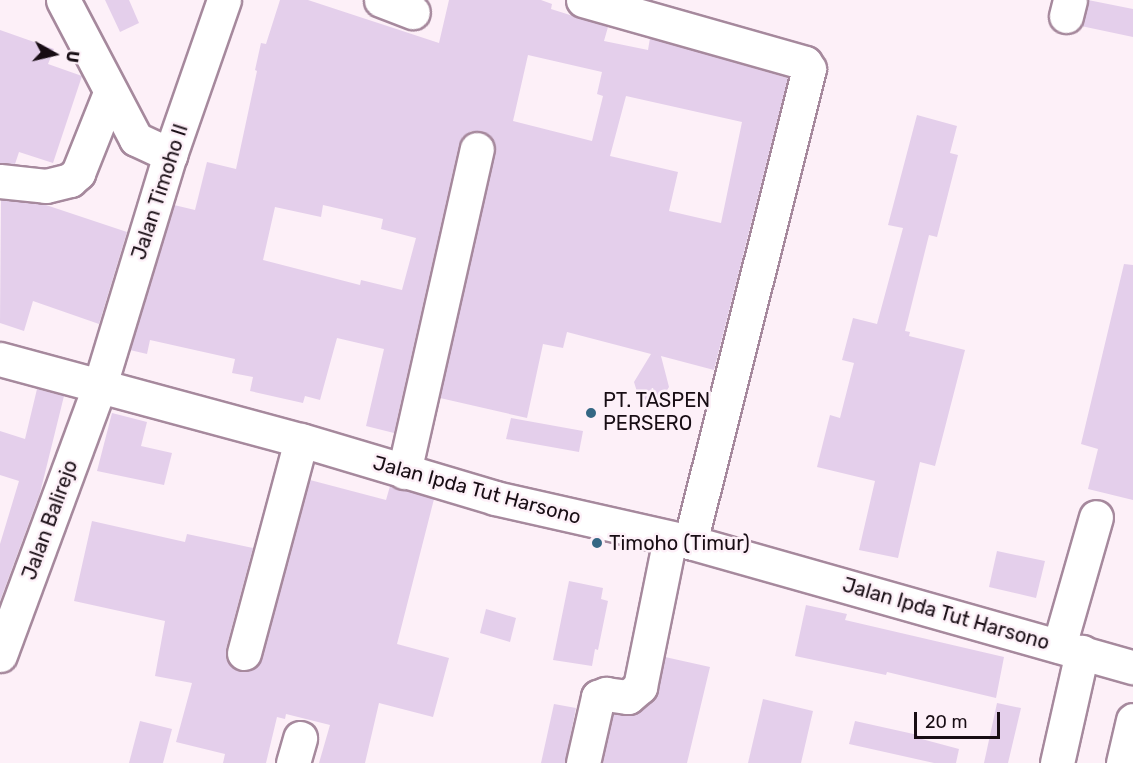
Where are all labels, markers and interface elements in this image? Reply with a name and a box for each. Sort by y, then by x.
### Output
north arrow [24,24,84,84]
text: U [62,49,83,64]
street label: Jalan Timoho II [127,121,193,263]
place label: PT. TASPEN PERSERO [603,389,711,436]
marker: PT. TASPEN PERSERO [584,406,598,420]
street label: Jalan Ipda Tut Harsono [370,451,584,529]
street label: Jalan Balirejo [17,457,83,583]
place label: Timoho (Timur) [609,531,750,555]
marker: Timoho (Timur) [590,536,604,550]
street label: Jalan Ipda Tut Harsono [839,573,1053,655]
scale bar [917,700,1002,738]
text: 20 m [925,711,967,733]

